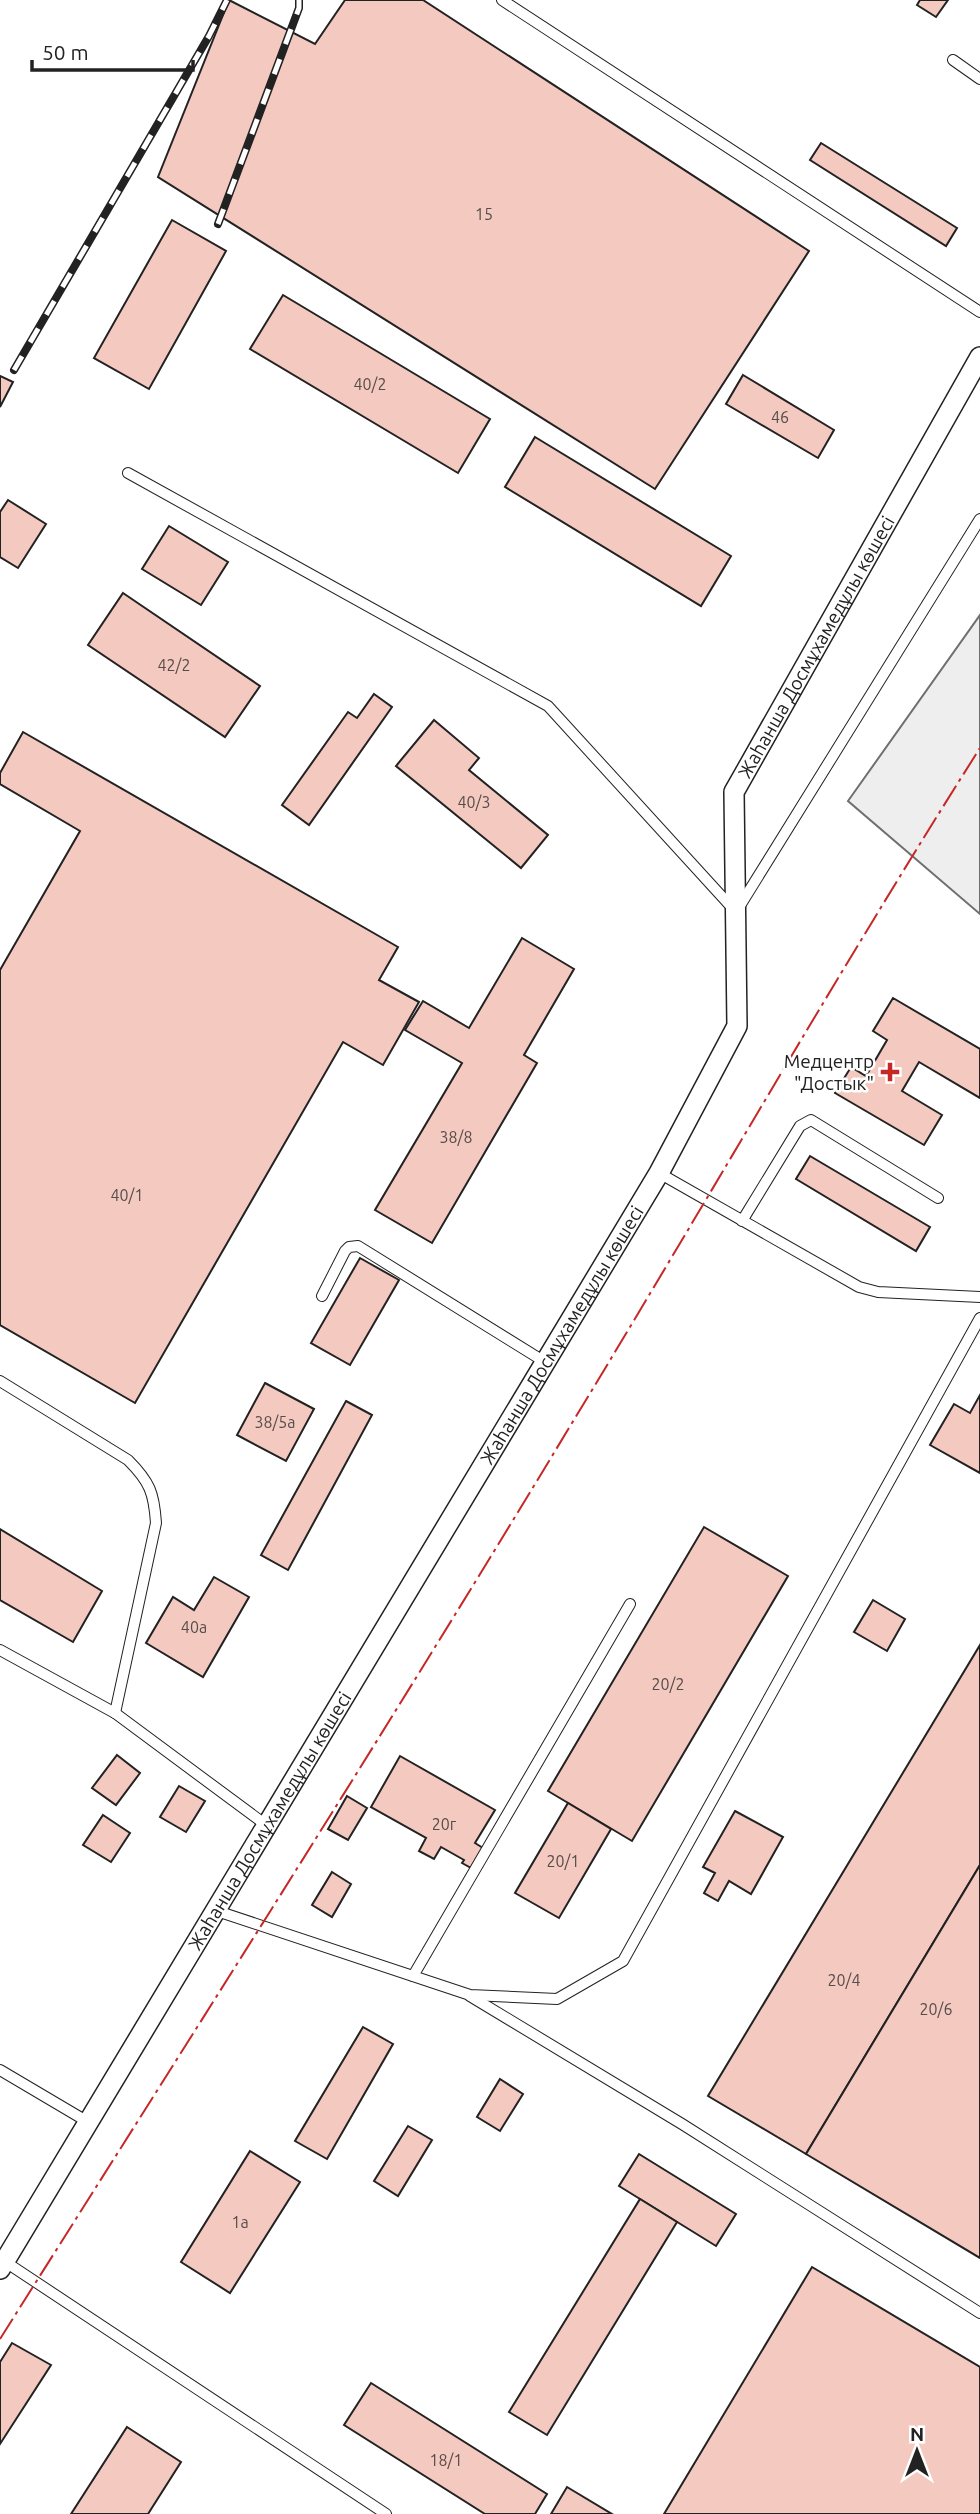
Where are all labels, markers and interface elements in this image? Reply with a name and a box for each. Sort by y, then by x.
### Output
scale bar [32,28,192,72]
text: 50 m [42,40,89,64]
house number: 15 [475,205,493,223]
house number: 40/2 [354,375,386,393]
house number: 46 [771,408,789,426]
street label: Жаһанша Досмұхамедұлы көшесі [733,512,899,782]
house number: 42/2 [158,656,190,674]
house number: 40/3 [458,793,490,811]
place label: Медцентр "Достык" [784,1050,874,1094]
marker: Медцентр "Достык" [880,1062,900,1082]
house number: 38/8 [440,1128,472,1146]
house number: 40/1 [111,1186,143,1204]
street label: Жаһанша Досмұхамедұлы көшесі [476,1202,648,1468]
house number: 38/5а [254,1413,296,1431]
house number: 40а [181,1618,207,1636]
house number: 20/2 [652,1675,684,1693]
street label: Жаһанша Досмұхамедұлы көшесі [183,1688,356,1954]
house number: 20г [432,1815,457,1833]
house number: 20/1 [547,1852,579,1870]
house number: 20/4 [828,1971,860,1989]
house number: 20/6 [920,2000,952,2018]
house number: 1а [231,2213,249,2231]
north arrow [882,2416,952,2486]
text: N [910,2423,924,2445]
house number: 18/1 [430,2451,462,2469]

